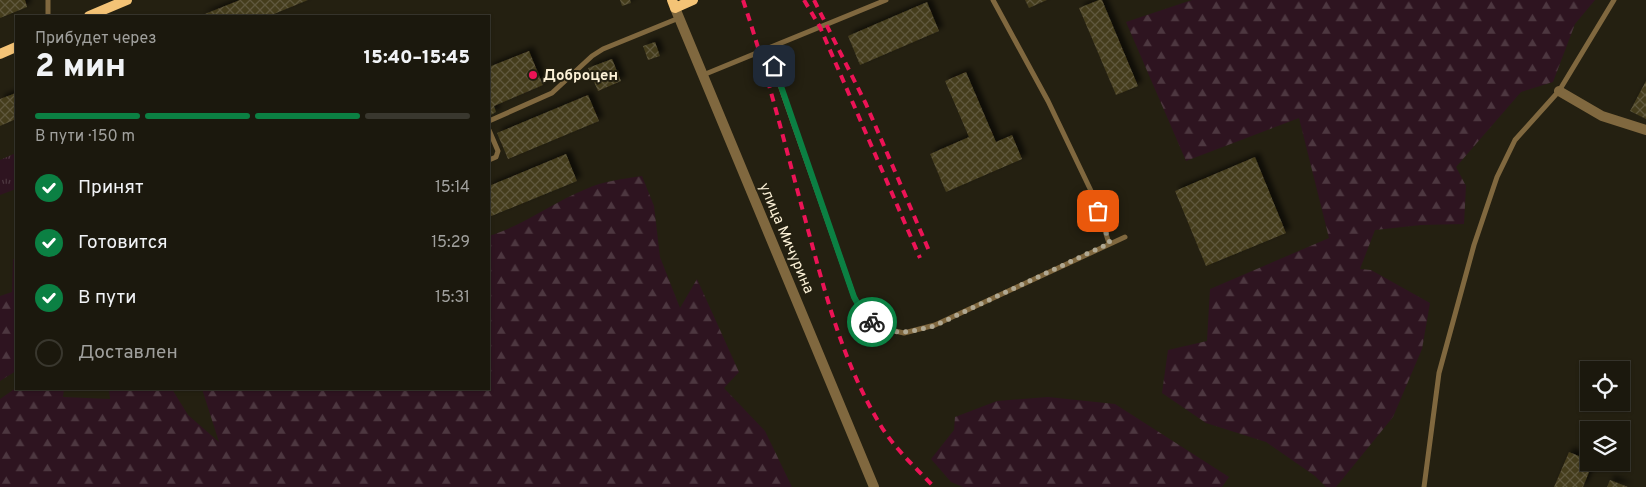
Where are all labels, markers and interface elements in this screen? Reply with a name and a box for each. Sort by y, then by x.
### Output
text: Прибудет через [35,29,157,49]
pin [753,45,795,87]
text: 15:40–15:45 [364,46,470,70]
text: 2 мин [35,48,126,88]
icon: home [760,52,788,80]
place label: Доброцен [543,67,618,86]
marker: Доброцен [527,69,539,81]
text: В пути · 150 m [35,127,135,147]
icon: check [35,174,63,202]
text: Принят [78,176,144,200]
text: 15:14 [435,178,470,198]
street label: улица Мичурина [754,180,818,297]
pin [1077,190,1119,232]
icon: bag [1084,197,1112,225]
icon: check [35,229,63,257]
text: Готовится [78,231,168,255]
text: 15:29 [431,233,470,253]
icon: check [35,284,63,312]
text: В пути [78,286,136,310]
text: 15:31 [435,288,470,308]
courier [847,297,897,347]
icon: bike [858,308,886,336]
text: Доставлен [78,341,178,365]
map controls [1580,361,1630,471]
button: locate [1580,361,1630,411]
button: layers [1580,421,1630,471]

